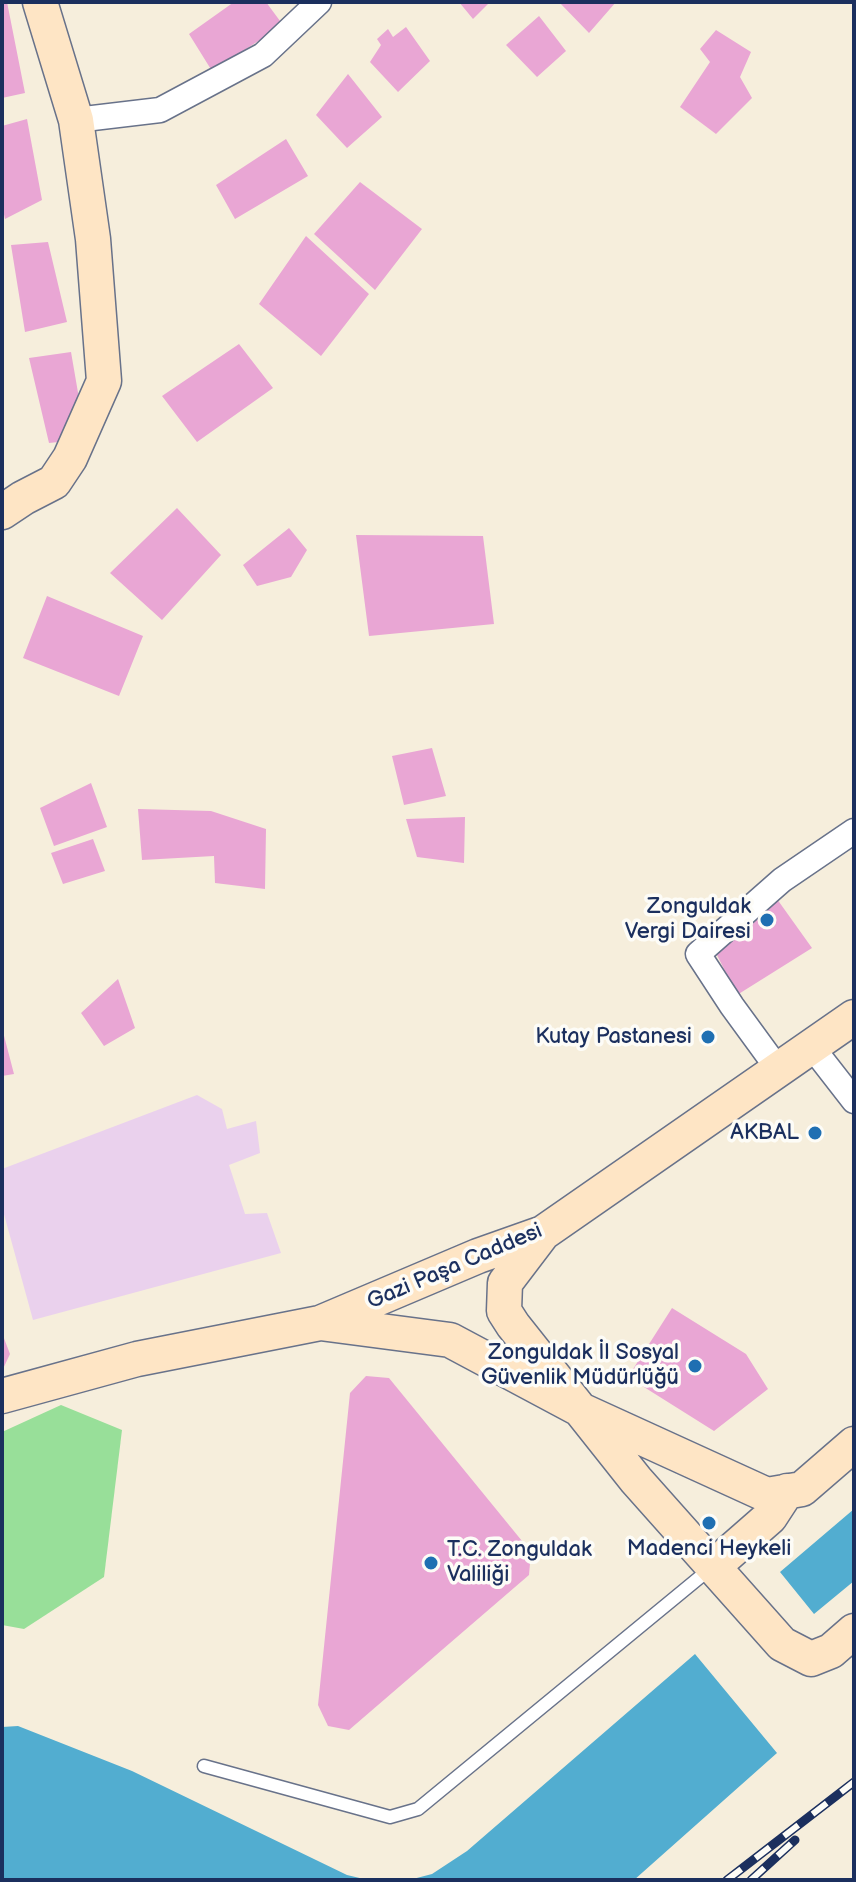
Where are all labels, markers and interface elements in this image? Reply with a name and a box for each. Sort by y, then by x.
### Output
place label: Zonguldak Vergi Dairesi [625,894,751,946]
marker: Zonguldak Vergi Dairesi [758,911,776,929]
place label: Kutay Pastanesi [535,1024,692,1050]
marker: Kutay Pastanesi [699,1028,717,1046]
place label: AKBAL [730,1120,799,1146]
marker: AKBAL [806,1124,824,1142]
street label: Gazi Paşa Caddesi [363,1218,547,1316]
place label: Zonguldak İl Sosyal Güvenlik Müdürlüğü [481,1340,679,1392]
marker: Zonguldak İl Sosyal Güvenlik Müdürlüğü [686,1357,704,1375]
marker: Madenci Heykeli [700,1514,718,1532]
place label: Madenci Heykeli [627,1536,791,1562]
place label: T.C. Zonguldak Valiliği [447,1537,592,1588]
marker: T.C. Zonguldak Valiliği [422,1554,440,1572]

